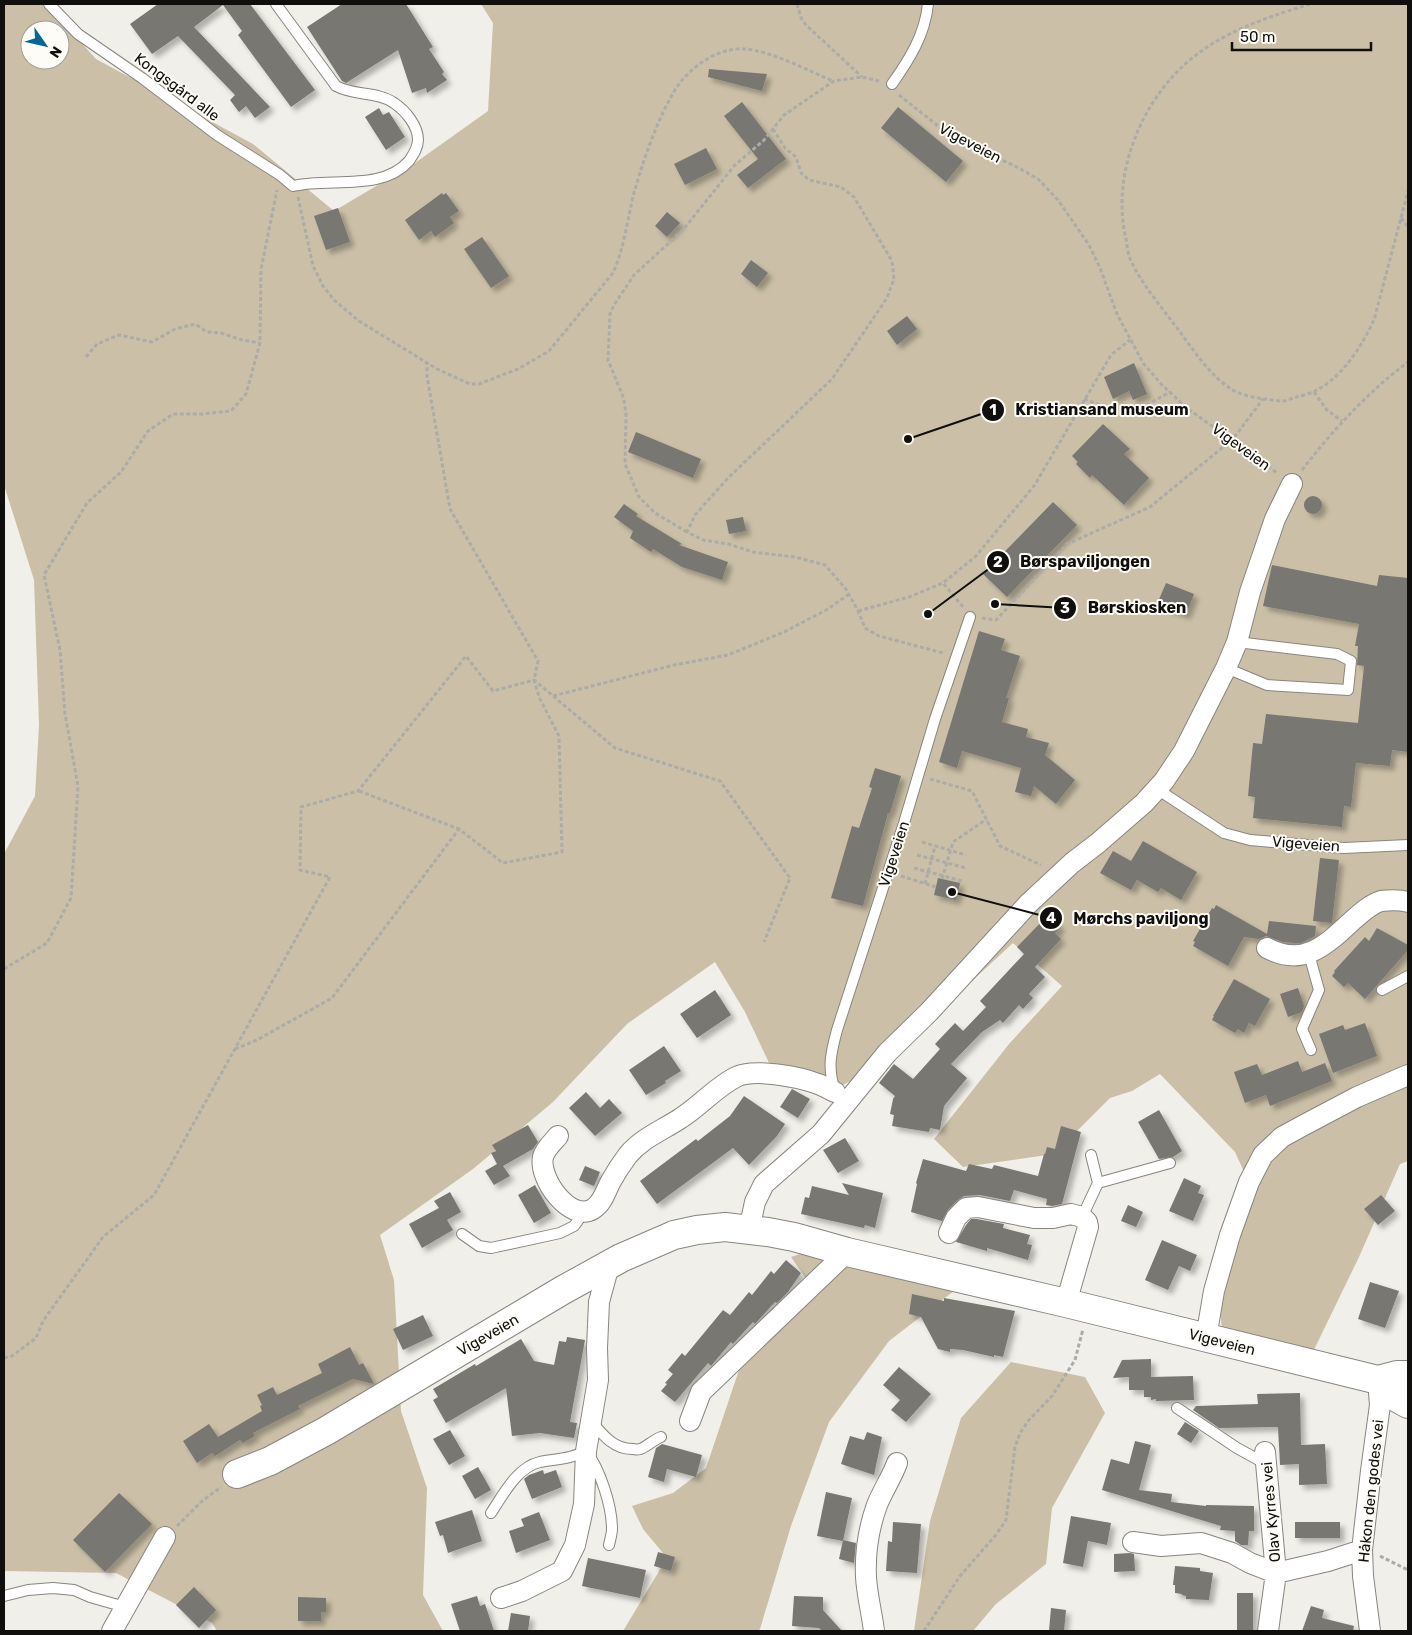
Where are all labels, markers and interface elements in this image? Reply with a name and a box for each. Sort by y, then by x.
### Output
north arrow [20,20,70,70]
scale bar [1232,20,1371,52]
text: 50 m [1240,28,1275,46]
text: N [45,43,65,61]
street label: Kongsgård alle [131,49,223,125]
street label: Vigeveien [936,119,1004,167]
callout: Kristiansand museum [981,394,1199,425]
text: Kristiansand museum [1015,400,1189,419]
text: 1 [989,401,997,419]
street label: Vigeveien [1208,420,1274,474]
callout: Børspaviljongen [985,546,1160,577]
text: Børspaviljongen [1020,552,1150,571]
text: 2 [993,553,1003,571]
callout: Børskiosken [1053,592,1196,623]
text: Børskiosken [1088,598,1186,617]
text: 3 [1060,599,1070,617]
street label: Vigeveien [875,819,913,889]
street label: Vigeveien [1271,833,1341,855]
callout: Mørchs paviljong [1039,903,1219,934]
text: 4 [1046,909,1056,927]
text: Mørchs paviljong [1073,909,1209,928]
street label: Vigeveien [454,1310,522,1360]
street label: Vigeveien [1187,1325,1257,1359]
street label: Håkon den godes vei [1355,1419,1387,1563]
street label: Olav Kyrres vei [1258,1461,1284,1563]

